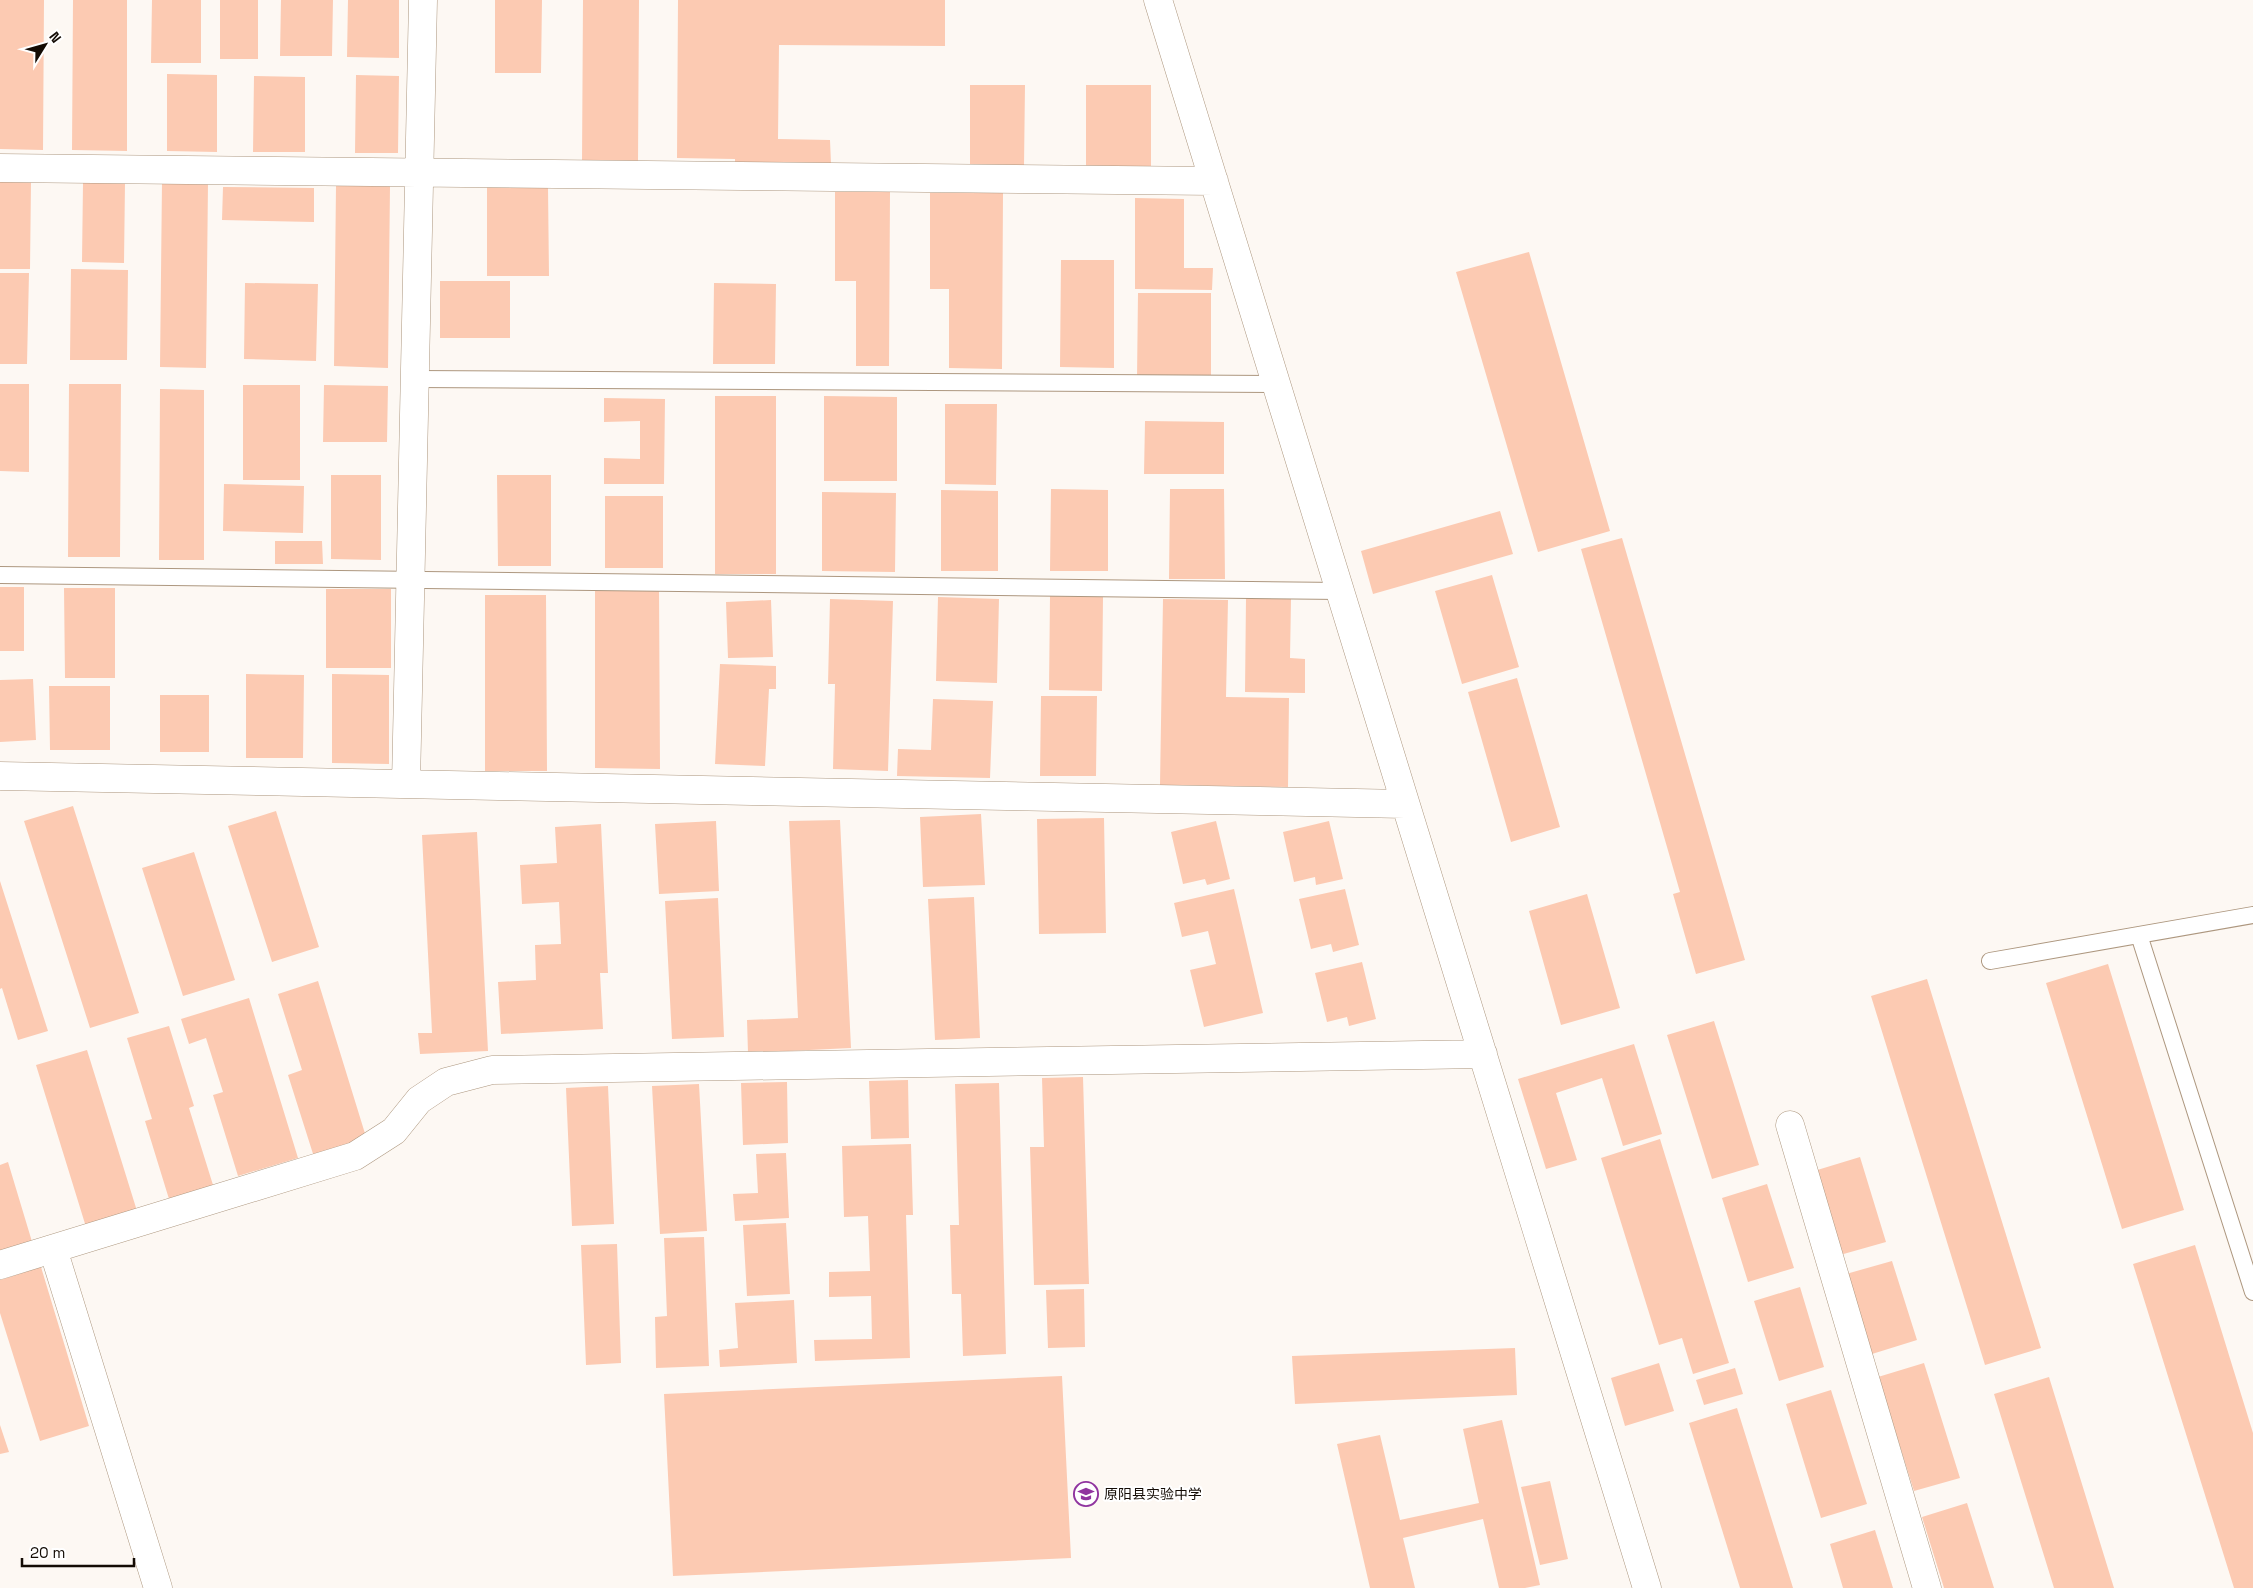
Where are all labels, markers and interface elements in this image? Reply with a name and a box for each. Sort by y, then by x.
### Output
north arrow [20,20,70,70]
text: N [45,28,65,46]
school or university icon: 原阳县实验中学 [1073,1481,1099,1507]
place label: 原阳县实验中学 [1104,1485,1202,1503]
scale bar [22,1536,135,1568]
text: 20 m [30,1543,65,1562]

